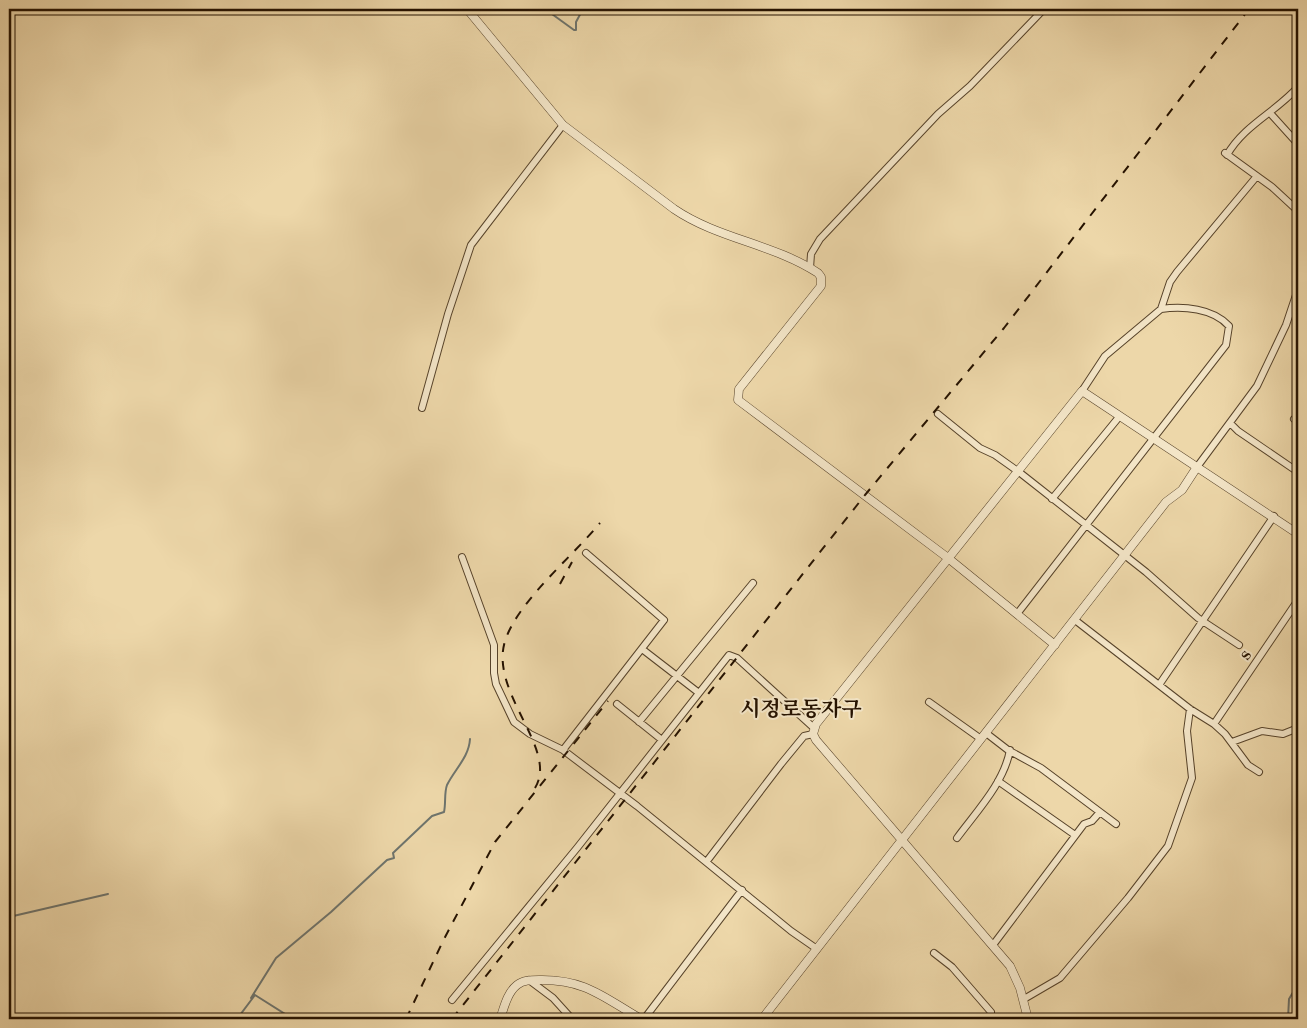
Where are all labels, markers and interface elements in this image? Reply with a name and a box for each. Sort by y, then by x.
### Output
street label: s [1233,645,1257,665]
district label: 시정로동자구 [740,697,862,723]

